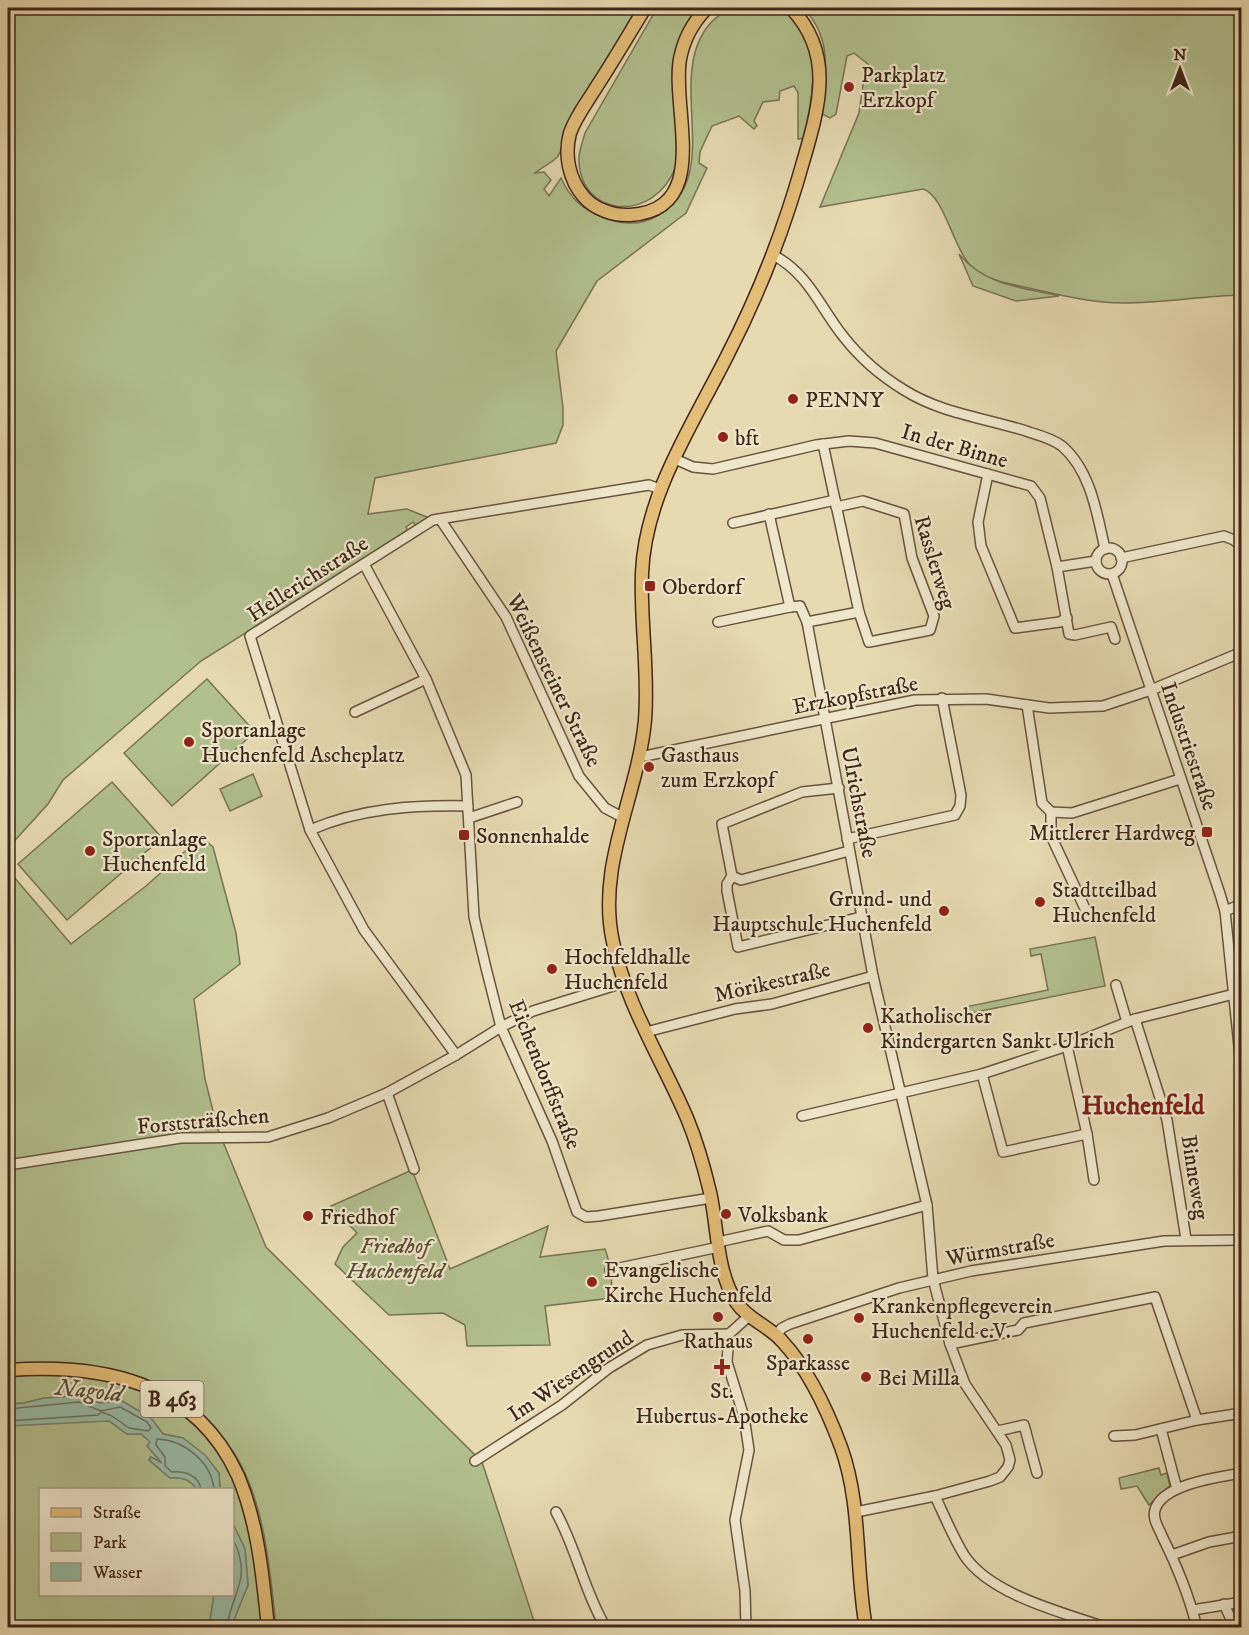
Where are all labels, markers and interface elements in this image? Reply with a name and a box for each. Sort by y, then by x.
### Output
north arrow [1150,39,1210,99]
text: N [1173,45,1187,65]
place label: Parkplatz Erzkopf [861,62,946,114]
marker: Parkplatz Erzkopf [842,80,856,94]
place label: PENNY [805,387,885,414]
marker: PENNY [786,392,800,406]
street label: In der Binne [898,418,1011,475]
place label: bft [735,425,759,452]
marker: bft [716,430,730,444]
street label: Rasslerweg [908,512,962,613]
street label: Hellerichstraße [242,530,373,628]
place label: Oberdorf [662,574,746,601]
marker: Oberdorf [643,579,657,593]
street label: Weißensteiner Straße [500,589,607,771]
street label: Erzkopfstraße [790,670,920,721]
street label: Industriestraße [1154,679,1223,814]
place label: Sportanlage Huchenfeld Ascheplatz [201,717,405,769]
marker: Sportanlage Huchenfeld Ascheplatz [182,735,196,749]
place label: Gasthaus zum Erzkopf [661,742,779,794]
street label: Ulrichstraße [835,744,883,860]
marker: Gasthaus zum Erzkopf [642,760,656,774]
place label: Mittlerer Hardweg [1029,820,1195,847]
place label: Sonnenhalde [476,823,589,850]
marker: Mittlerer Hardweg [1200,825,1214,839]
place label: Sportanlage Huchenfeld [102,826,207,878]
marker: Sonnenhalde [457,828,471,842]
marker: Sportanlage Huchenfeld [83,844,97,858]
place label: Stadtteilbad Huchenfeld [1052,877,1157,929]
place label: Grund- und Hauptschule Huchenfeld [712,886,932,938]
marker: Stadtteilbad Huchenfeld [1033,895,1047,909]
marker: Grund- und Hauptschule Huchenfeld [937,904,951,918]
place label: Hochfeldhalle Huchenfeld [564,944,691,996]
street label: Mörikestraße [712,956,833,1009]
marker: Hochfeldhalle Huchenfeld [545,962,559,976]
street label: Eichendorffstraße [502,996,587,1153]
place label: Katholischer Kindergarten Sankt Ulrich [880,1003,1115,1055]
marker: Katholischer Kindergarten Sankt Ulrich [861,1021,875,1035]
district label: Huchenfeld [1082,1090,1205,1123]
street label: Forststräßchen [136,1102,271,1141]
street label: Binneweg [1175,1133,1215,1222]
place label: Volksbank [737,1202,828,1229]
place label: Friedhof [320,1204,399,1231]
marker: Volksbank [719,1207,733,1221]
marker: Friedhof [301,1209,315,1223]
street label: Würmstraße [943,1227,1057,1272]
park label: Friedhof Huchenfeld [345,1233,447,1285]
place label: Evangelische Kirche Huchenfeld [604,1257,772,1309]
marker: Evangelische Kirche Huchenfeld [585,1275,599,1289]
place label: Krankenpflegeverein Huchenfeld e.V. [871,1293,1053,1345]
marker: Rathaus [711,1310,725,1324]
marker: Krankenpflegeverein Huchenfeld e.V. [852,1311,866,1325]
street label: Im Wiesengrund [503,1324,639,1428]
place label: Rathaus [683,1328,753,1355]
marker: Sparkasse [801,1332,815,1346]
place label: Sparkasse [766,1350,850,1377]
marker: St. Hubertus-Apotheke [715,1360,729,1374]
place label: Bei Milla [878,1365,960,1392]
marker: Bei Milla [859,1370,873,1384]
water label: Nagold [52,1372,128,1410]
place label: St. Hubertus-Apotheke [635,1378,809,1430]
road number: B 463 [140,1381,204,1417]
legend [39,1488,234,1596]
text: Straße [93,1502,141,1524]
text: Park [93,1532,127,1554]
text: Wasser [92,1562,143,1584]

